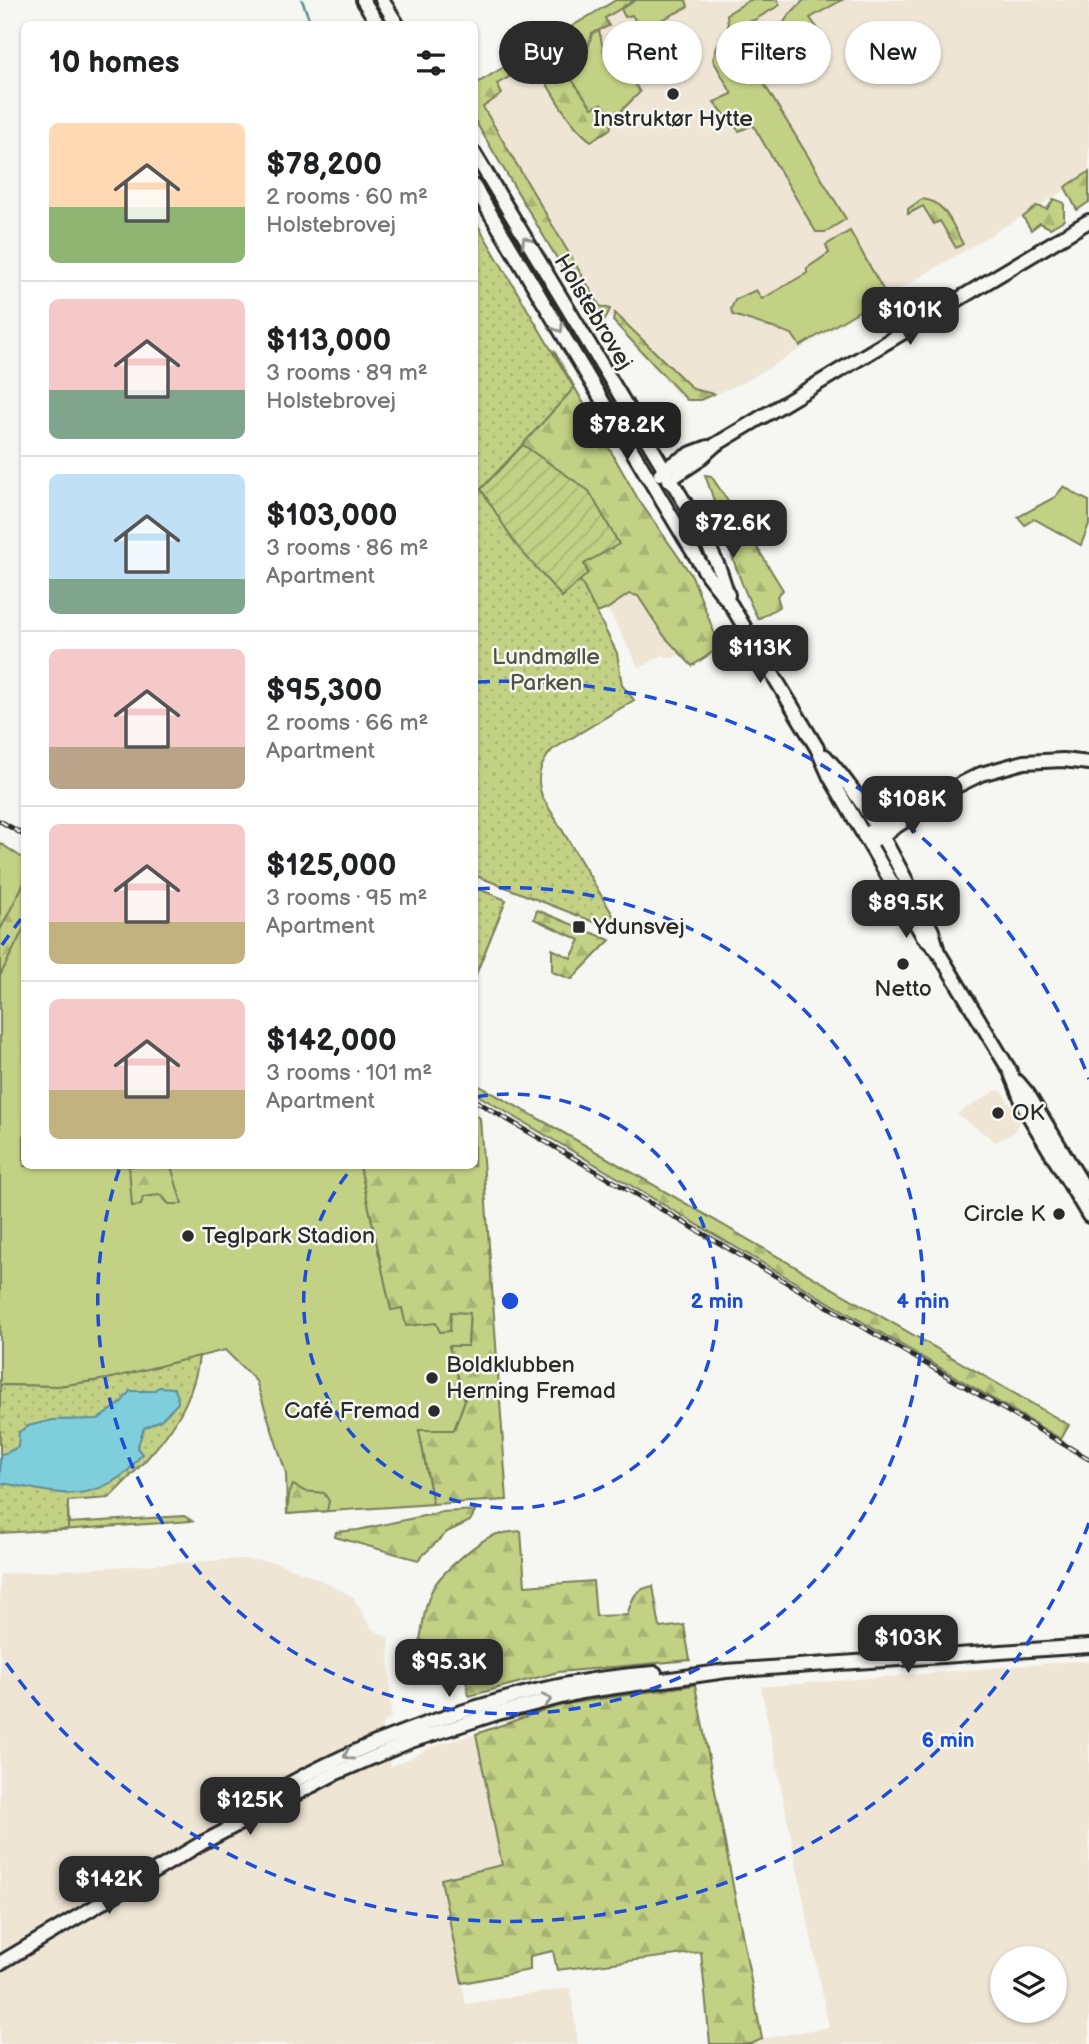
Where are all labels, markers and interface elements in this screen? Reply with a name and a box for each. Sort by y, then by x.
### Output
chip: Buy [499,21,588,84]
chip: Rent [602,21,702,84]
chip: Filters [716,21,831,84]
chip: New [845,21,941,84]
icon: filters [412,44,450,82]
text: 10 homes [49,45,180,81]
marker: Instruktør Hytte [665,86,681,102]
place label: Instruktør Hytte [593,105,753,133]
text: $78,200 [266,147,382,183]
icon: home [105,151,189,235]
text: 2 rooms · 60 m² [266,183,428,211]
text: Holstebrovej [266,211,396,239]
one-way arrow [522,235,535,248]
street label: Holstebrovej [548,249,638,375]
pin: $101K [861,288,959,347]
text: $101K [878,296,942,324]
one-way arrow [551,321,564,334]
text: $113,000 [266,323,391,359]
icon: home [105,327,189,411]
text: 3 rooms · 89 m² [266,359,428,387]
text: Holstebrovej [266,387,396,415]
pin: $78.2K [570,402,684,462]
text: $78.2K [589,411,665,439]
text: $103,000 [266,498,397,534]
pin: $72.6K [676,500,790,560]
icon: home [105,502,189,586]
text: $72.6K [695,509,771,537]
text: 3 rooms · 86 m² [266,534,428,562]
text: Apartment [266,562,375,590]
pin: $113K [711,626,809,685]
text: $113K [728,634,792,662]
park label: Lundmølle Parken [492,643,600,697]
text: $95,300 [266,673,382,709]
icon: home [105,677,189,761]
text: 2 rooms · 66 m² [266,709,428,737]
text: Apartment [266,737,375,765]
pin: $108K [863,776,961,836]
text: $108K [878,785,946,813]
text: $125,000 [266,848,396,884]
icon: home [105,852,189,936]
pin: $89.5K [849,880,963,940]
text: 3 rooms · 95 m² [266,884,427,912]
text: $89.5K [868,889,944,917]
text: Apartment [266,912,375,940]
place label: Ydunsvej [592,913,685,941]
marker: Ydunsvej [571,919,587,935]
marker: Netto [895,956,911,972]
place label: Netto [874,975,932,1003]
text: $142,000 [266,1023,397,1059]
icon: home [105,1027,189,1111]
text: 3 rooms · 101 m² [266,1059,432,1087]
text: Apartment [266,1087,375,1115]
place label: OK [1012,1099,1045,1127]
marker: OK [990,1105,1006,1121]
place label: Circle K [964,1200,1045,1228]
marker: Circle K [1051,1206,1067,1222]
place label: Teglpark Stadion [202,1222,375,1250]
marker: Teglpark Stadion [180,1228,196,1244]
centre of rings [498,1289,522,1313]
text: 2 min [690,1289,744,1314]
text: 4 min [897,1289,949,1314]
place label: Boldklubben Herning Fremad [446,1351,616,1405]
marker: Boldklubben Herning Fremad [424,1370,440,1386]
place label: Café Fremad [284,1397,420,1425]
marker: Café Fremad [426,1403,442,1419]
pin: $103K [859,1616,957,1675]
text: $103K [874,1624,942,1652]
pin: $95.3K [392,1640,506,1699]
text: $95.3K [411,1648,487,1676]
one-way arrow [541,1694,553,1708]
text: 6 min [921,1728,975,1753]
one-way arrow [343,1747,355,1761]
pin: $125K [201,1778,299,1837]
text: $125K [216,1786,284,1814]
pin: $142K [60,1856,158,1916]
text: $142K [75,1865,143,1893]
map controls [990,1946,1067,2023]
button: layers [990,1946,1067,2023]

